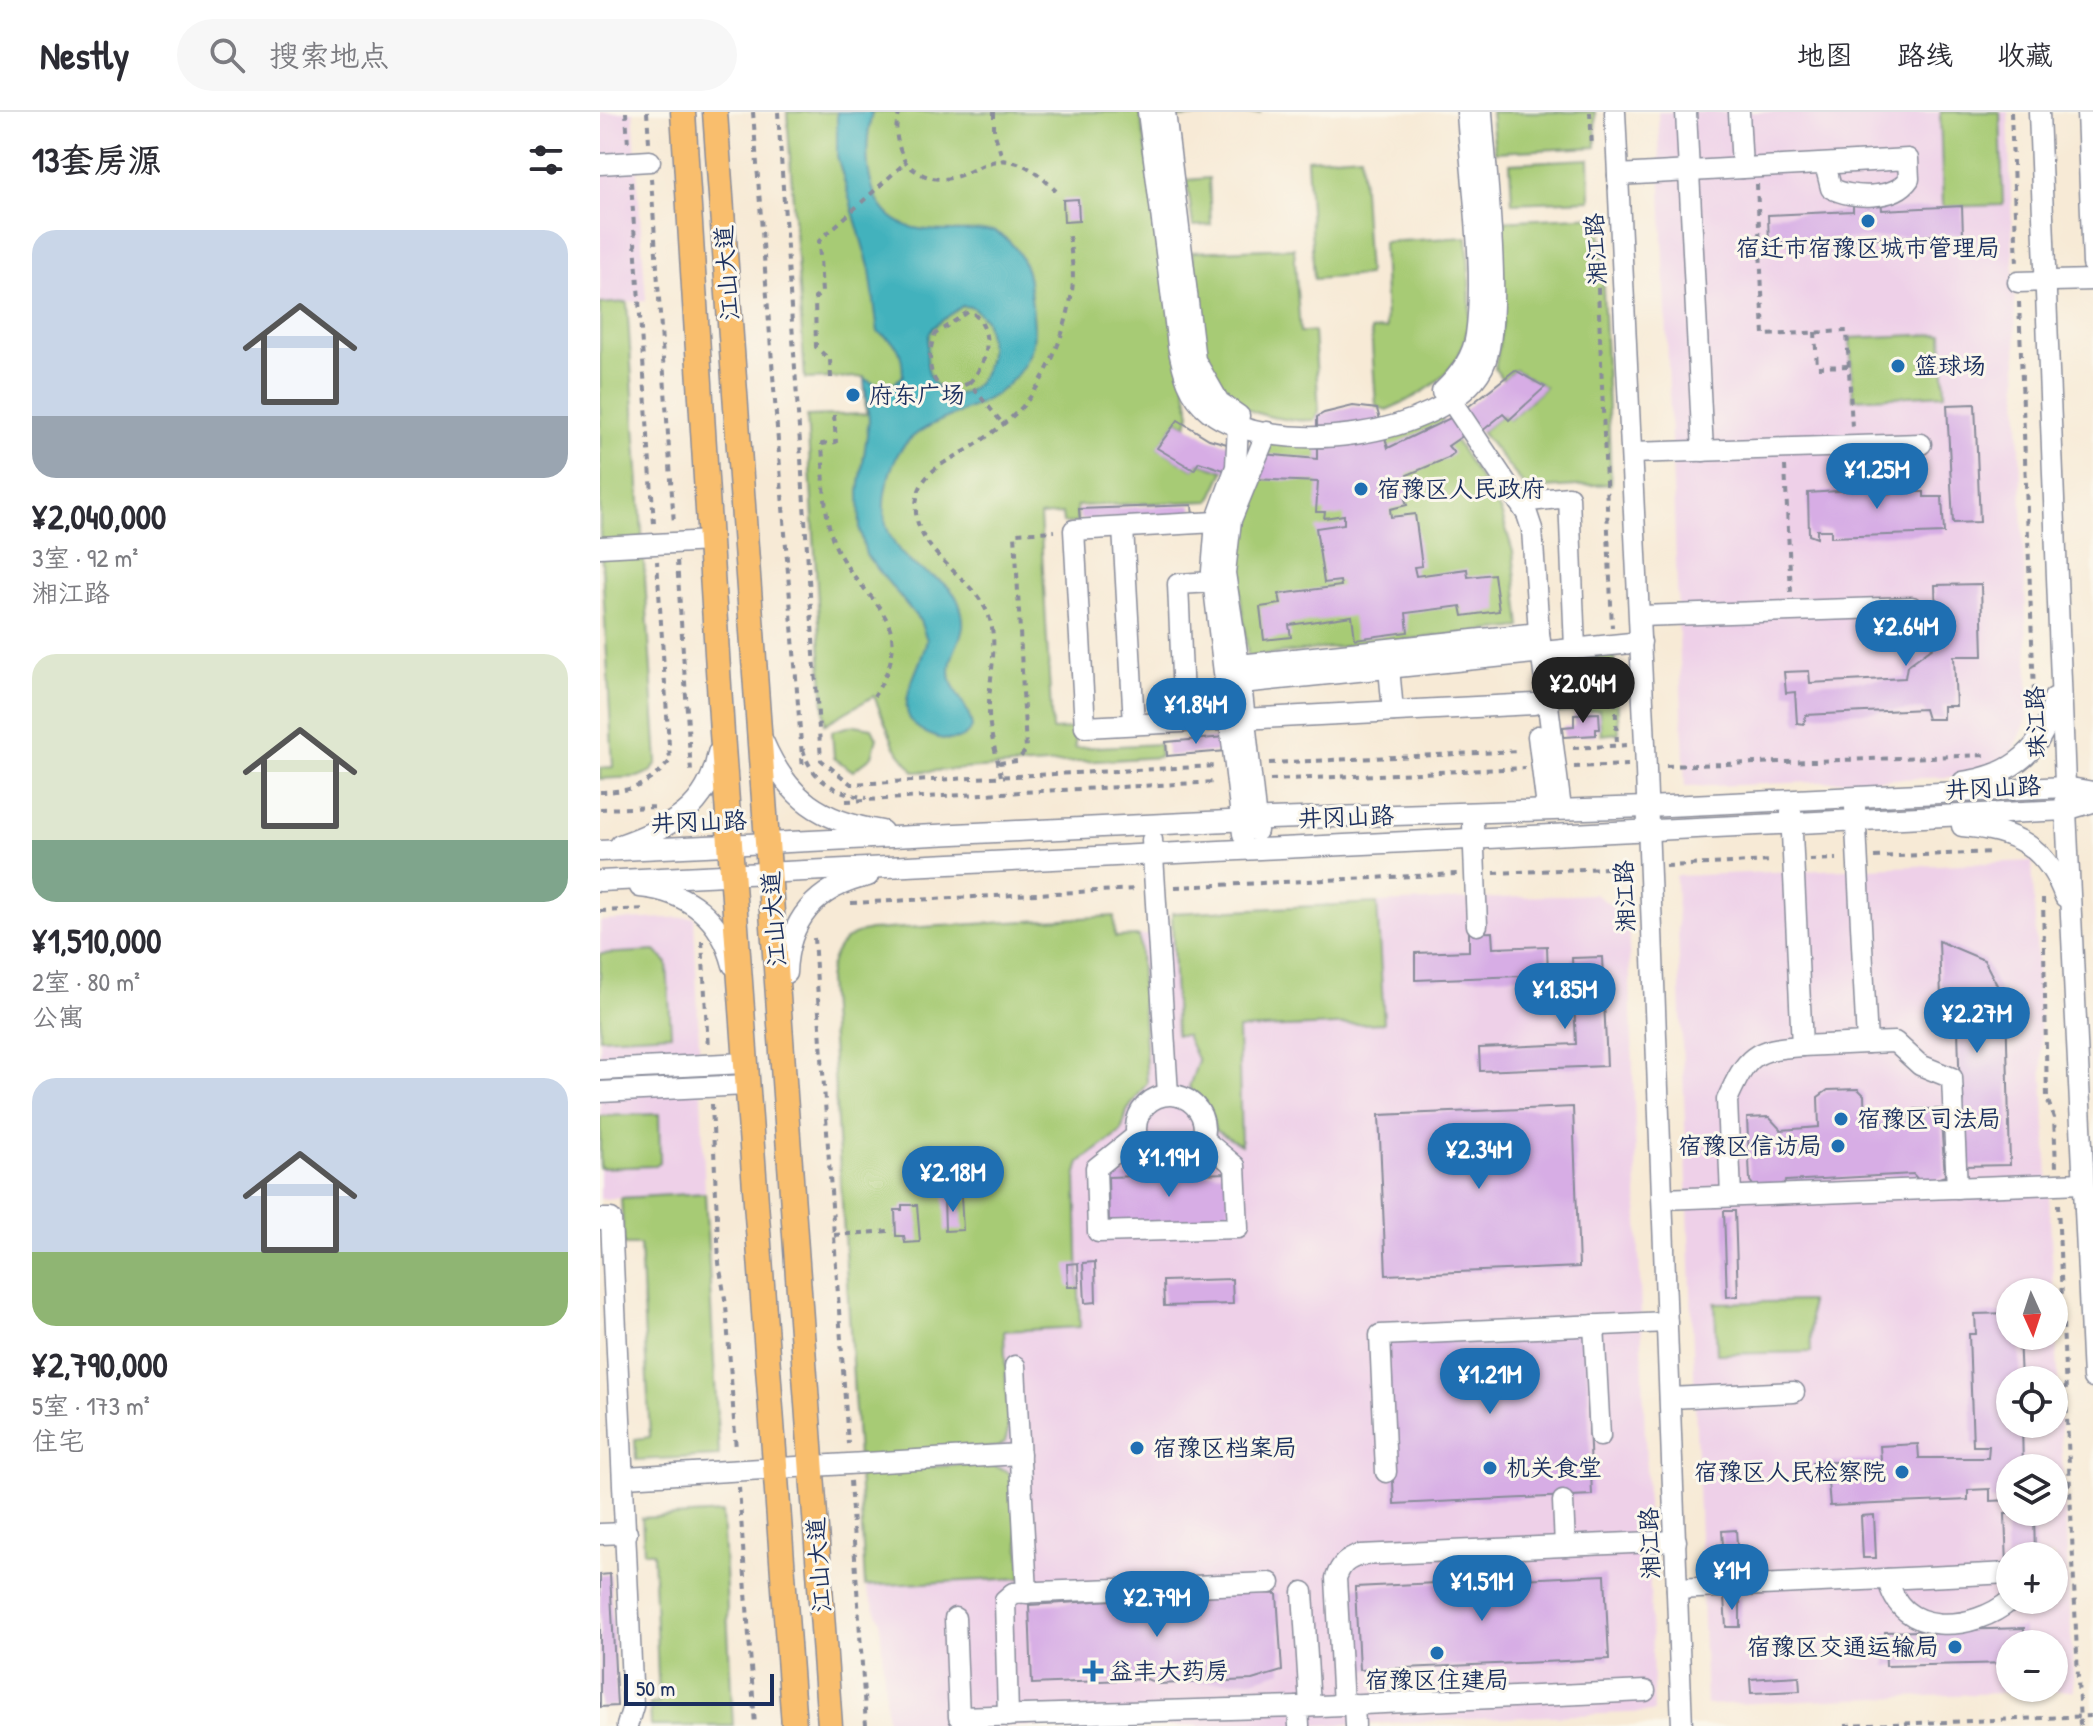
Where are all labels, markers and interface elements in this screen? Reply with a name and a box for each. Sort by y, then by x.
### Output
search box [177,19,737,91]
text: Nestly [40,29,129,81]
icon: search [205,33,249,77]
text: 搜索地点 [269,35,389,75]
text: 地图 [1797,36,1853,74]
text: 路线 [1897,36,1953,74]
text: 收藏 [1997,36,2053,74]
text: 13套房源 [32,137,162,183]
icon: filters [524,138,568,182]
street label: 湘江路 [1577,212,1613,286]
marker: 宿迁市宿豫区城市管理局 [1859,212,1877,230]
street label: 江山大道 [707,224,745,322]
place label: 宿迁市宿豫区城市管理局 [1736,231,2000,263]
icon: home [228,282,372,426]
place label: 篮球场 [1914,349,1986,381]
marker: 篮球场 [1889,357,1907,375]
place label: 府东广场 [869,378,965,410]
marker: 府东广场 [844,386,862,404]
pin: ¥1.25M [1812,443,1942,511]
text: ¥1.25M [1844,451,1910,486]
place label: 宿豫区人民政府 [1377,472,1545,504]
marker: 宿豫区人民政府 [1352,480,1370,498]
text: ¥2,040,000 [32,494,166,540]
text: 3室 · 92 m² [32,540,138,575]
text: 湘江路 [32,575,110,610]
pin: ¥2.64M [1841,600,1971,668]
text: ¥2.64M [1873,608,1939,643]
pin: ¥2.04M [1518,657,1648,725]
text: ¥2.04M [1550,665,1616,700]
pin: ¥1.84M [1131,678,1261,746]
street label: 珠江路 [2018,685,2052,759]
text: ¥1.84M [1164,686,1228,721]
icon: home [228,706,372,850]
street label: 井冈山路 [1944,769,2042,805]
street label: 井冈山路 [1297,798,1394,834]
street label: 井冈山路 [650,803,747,839]
street label: 湘江路 [1607,859,1641,933]
street label: 江山大道 [754,870,792,968]
text: ¥1,510,000 [32,918,162,964]
pin: ¥1.85M [1500,963,1630,1031]
text: 2室 · 80 m² [32,964,140,999]
text: ¥1.85M [1533,971,1597,1006]
pin: ¥2.27M [1912,987,2042,1055]
text: ¥2.27M [1942,995,2012,1030]
text: 公寓 [32,999,84,1034]
place label: 宿豫区司法局 [1857,1102,2001,1134]
marker: 宿豫区司法局 [1832,1110,1850,1128]
pin: ¥2.34M [1414,1123,1544,1191]
place label: 宿豫区信访局 [1678,1129,1822,1161]
icon: home [228,1130,372,1274]
pin: ¥1.19M [1104,1131,1234,1199]
text: ¥2.34M [1446,1131,1512,1166]
marker: 宿豫区信访局 [1829,1137,1847,1155]
text: ¥1.19M [1138,1139,1200,1174]
pin: ¥2.18M [888,1146,1018,1214]
text: ¥2.18M [920,1154,986,1189]
north arrow [1996,1278,2068,1350]
map controls [1996,1278,2068,1702]
text: ¥2,790,000 [32,1342,168,1388]
pin: ¥1.21M [1425,1348,1555,1416]
text: ¥1.21M [1458,1356,1522,1391]
button: locate [1996,1366,2068,1438]
text: 5室 · 173 m² [32,1388,150,1423]
text: 住宅 [32,1423,84,1458]
place label: 宿豫区档案局 [1153,1431,1297,1463]
marker: 宿豫区档案局 [1128,1439,1146,1457]
place label: 机关食堂 [1506,1451,1602,1483]
button: layers [1996,1454,2068,1526]
place label: 宿豫区人民检察院 [1694,1455,1886,1487]
marker: 机关食堂 [1481,1459,1499,1477]
marker: 宿豫区人民检察院 [1893,1463,1911,1481]
street label: 湘江路 [1632,1506,1666,1580]
street label: 江山大道 [799,1516,837,1614]
button: + [1996,1542,2068,1614]
pin: ¥1M [1693,1544,1771,1612]
text: ¥1M [1714,1552,1750,1587]
pin: ¥1.51M [1417,1555,1547,1623]
text: ¥1.51M [1451,1563,1513,1598]
pin: ¥2.79M [1092,1571,1222,1639]
text: ¥2.79M [1123,1579,1191,1614]
place label: 宿豫区交通运输局 [1747,1630,1939,1662]
button: − [1996,1630,2068,1702]
marker: 宿豫区交通运输局 [1946,1638,1964,1656]
marker: 宿豫区住建局 [1428,1644,1446,1662]
place label: 益丰大药房 [1109,1654,1229,1686]
marker: 益丰大药房 [1084,1662,1102,1680]
place label: 宿豫区住建局 [1365,1663,1509,1695]
scale bar [624,1670,774,1706]
text: 50 m [636,1673,675,1703]

